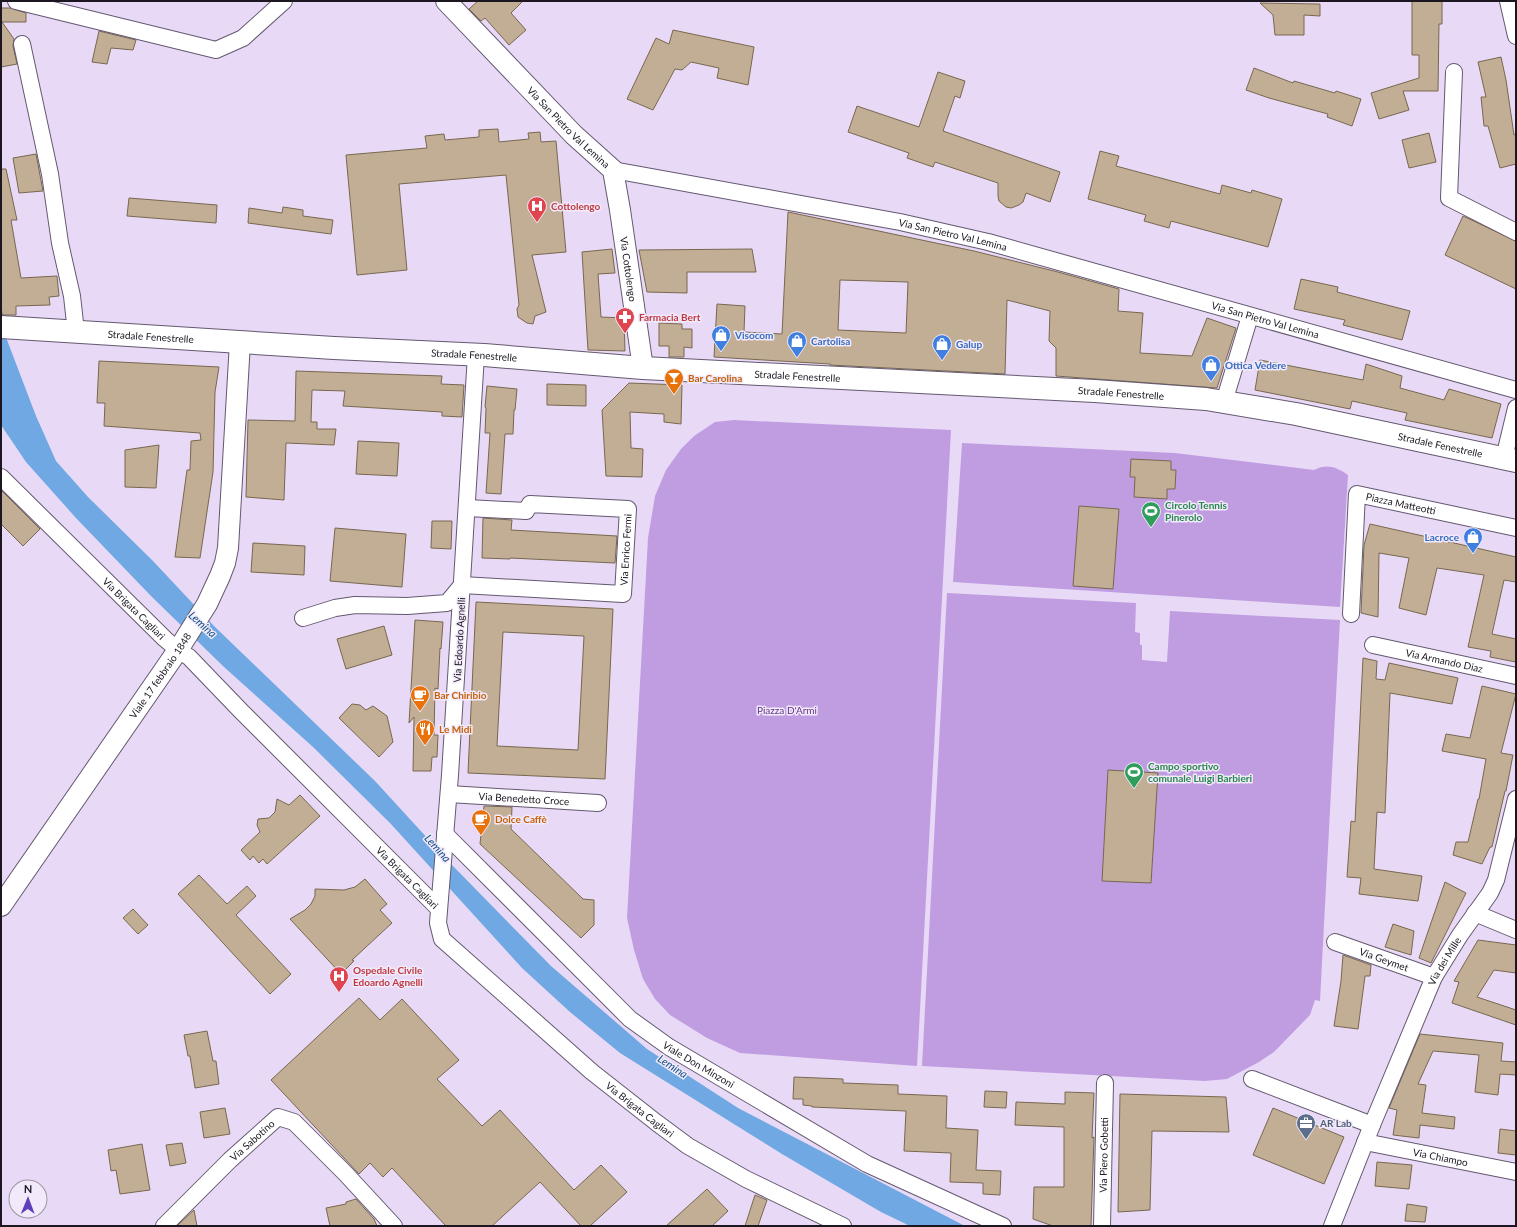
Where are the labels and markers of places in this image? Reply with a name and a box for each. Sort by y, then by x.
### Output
hospital icon: Cottolengo [526,195,548,223]
place label: Cottolengo [551,200,601,212]
pharmacy icon: Farmacia Bert [614,306,636,334]
place label: Farmacia Bert [639,311,701,323]
shop icon: Visocom [710,324,732,352]
place label: Visocom [734,329,773,341]
shop icon: Cartolisa [786,330,808,358]
shop icon: Galup [931,333,953,361]
place label: Cartolisa [811,335,850,347]
place label: Galup [956,338,982,350]
shop icon: Ottica Vedere [1200,354,1222,382]
place label: Ottica Vedere [1225,359,1287,371]
bar icon: Bar Carolina [663,367,685,395]
place label: Bar Carolina [688,372,742,384]
place label: Circolo Tennis Pinerolo [1165,499,1228,523]
sports icon: Circolo Tennis Pinerolo [1140,500,1162,528]
shop icon: Lacroce [1462,526,1484,554]
place label: Lacroce [1425,531,1460,543]
cafe icon: Bar Chiribio [409,684,431,712]
place label: Bar Chiribio [434,689,487,701]
restaurant icon: Le Midi [414,718,436,746]
place label: Le Midi [439,723,472,735]
place label: Campo sportivo comunale Luigi Barbieri [1148,760,1252,784]
sports icon: Campo sportivo comunale Luigi Barbieri [1123,761,1145,789]
cafe icon: Dolce Caffè [470,808,492,836]
place label: Dolce Caffè [495,813,548,825]
place label: Ospedale Civile Edoardo Agnelli [353,964,423,988]
hospital icon: Ospedale Civile Edoardo Agnelli [328,965,350,993]
office icon: AR Lab [1295,1112,1317,1140]
place label: AR Lab [1319,1117,1352,1129]

